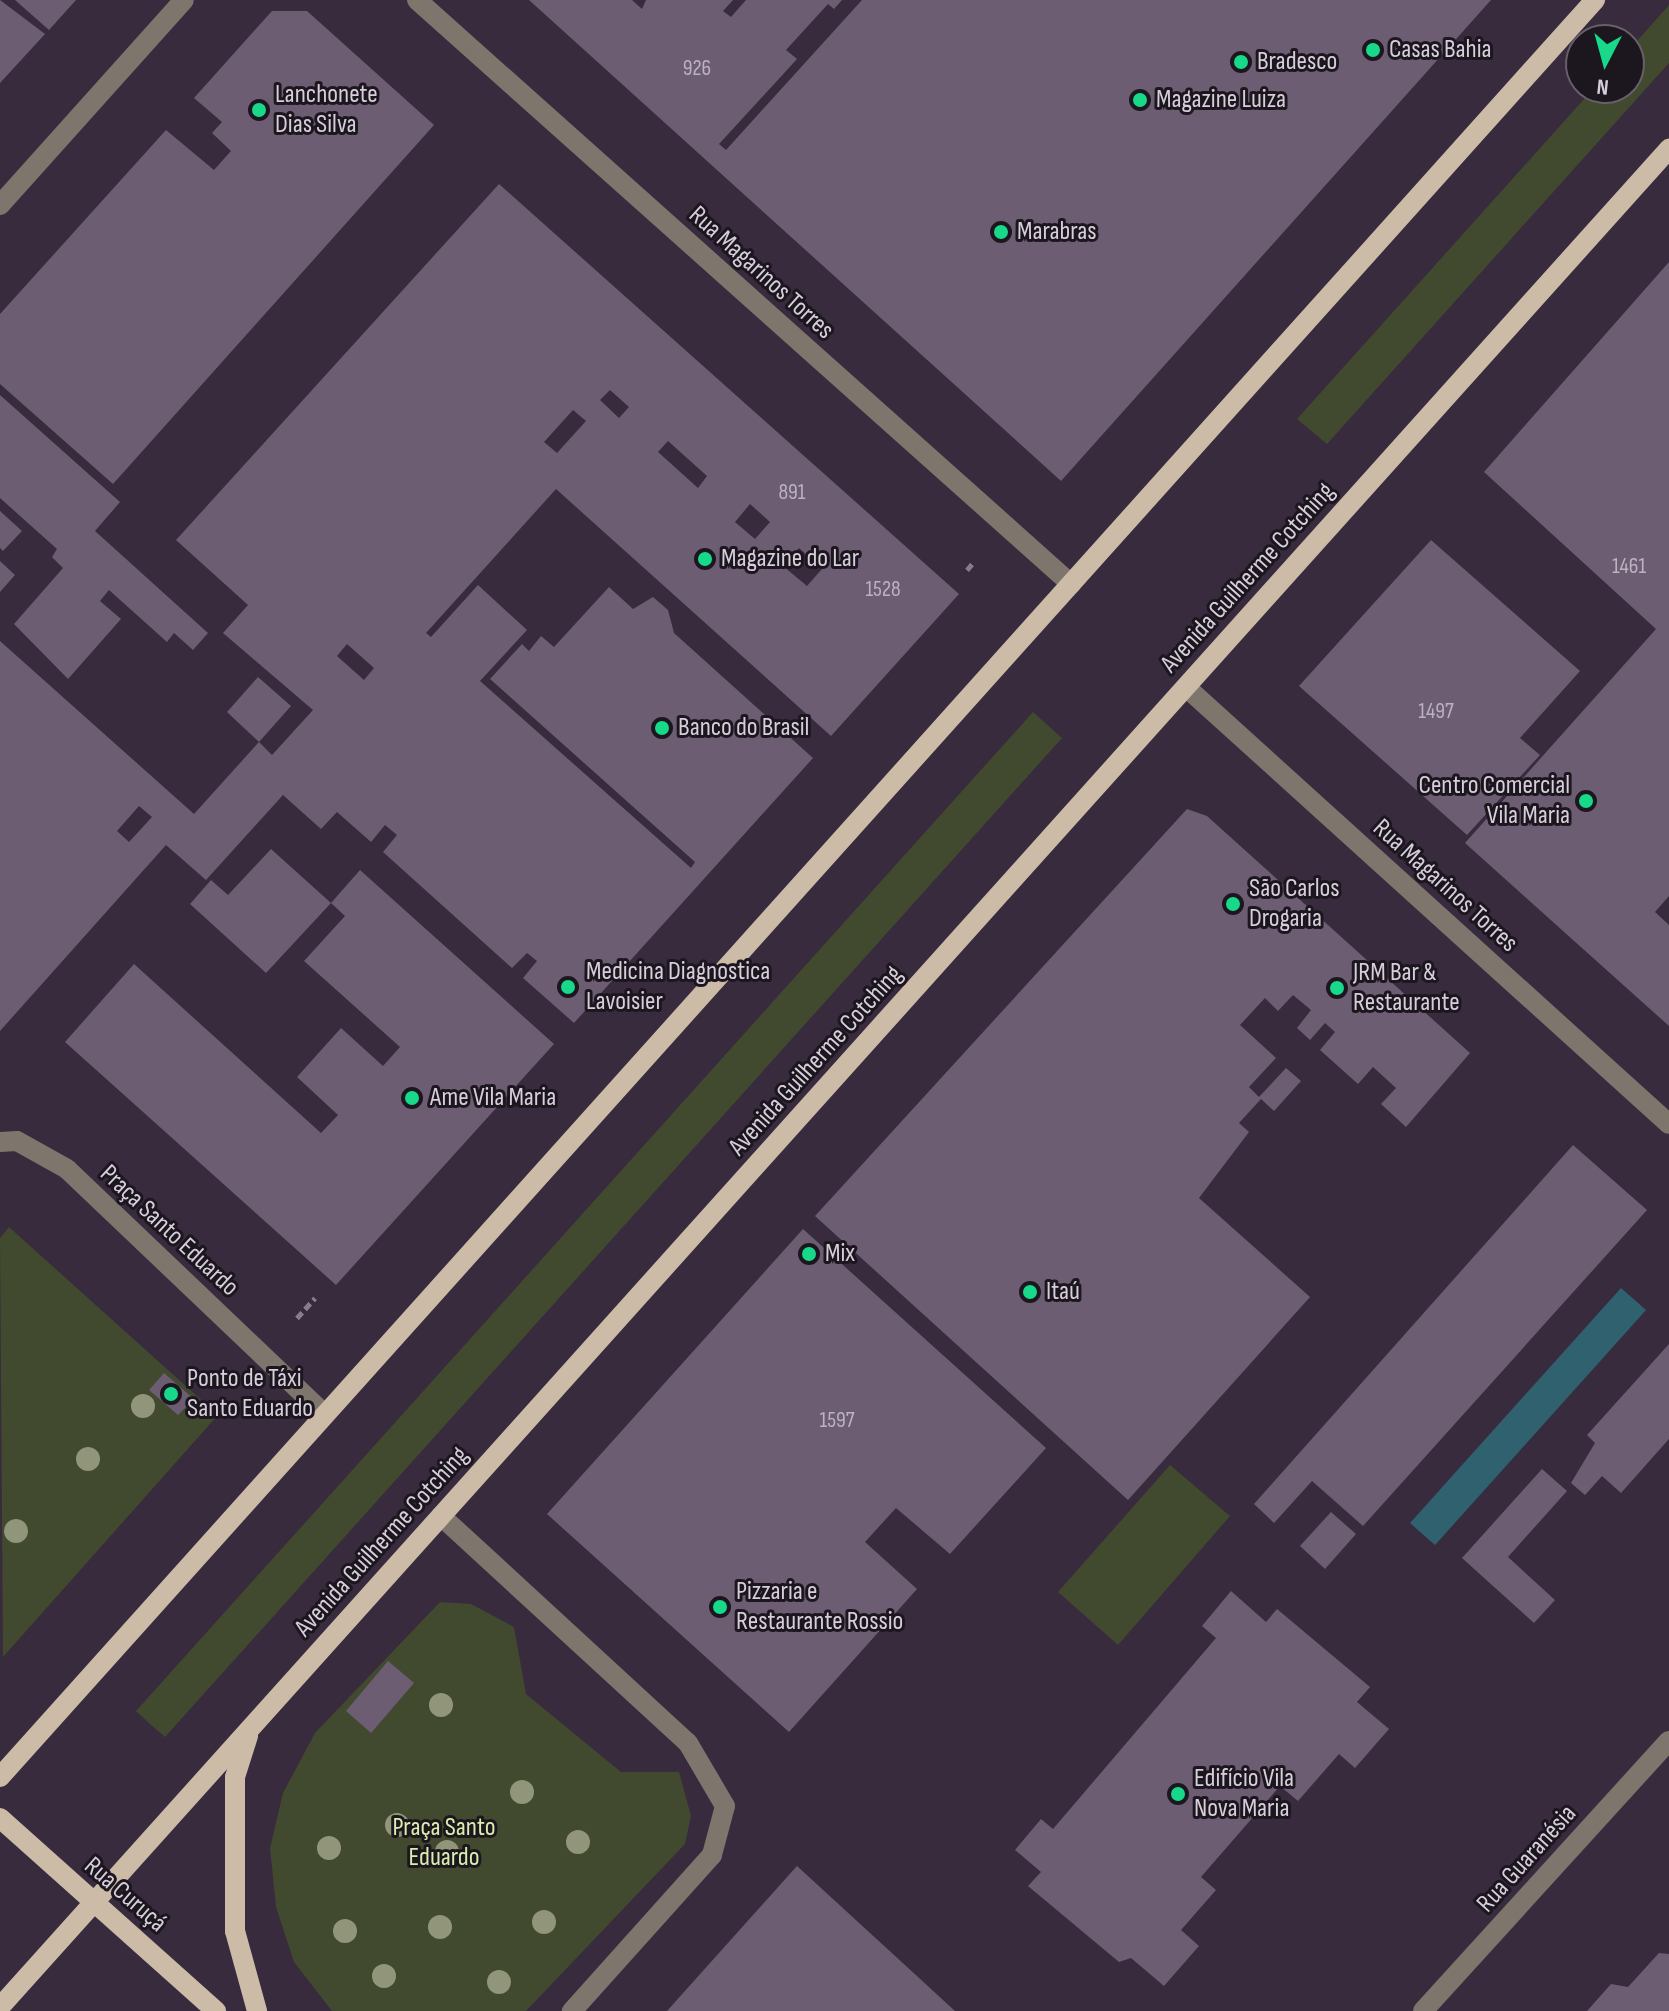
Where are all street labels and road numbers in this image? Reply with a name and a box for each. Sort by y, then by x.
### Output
street label: Rua Magarinos Torres [682,200,840,346]
street label: Avenida Guilherme Cotching [1155,477,1341,679]
street label: Rua Magarinos Torres [1366,813,1524,959]
street label: Avenida Guilherme Cotching [723,960,909,1162]
street label: Praça Santo Eduardo [93,1159,245,1303]
street label: Avenida Guilherme Cotching [289,1441,475,1643]
street label: Rua Guaranésia [1471,1799,1583,1919]
street label: Rua Curuçá [77,1851,173,1939]

